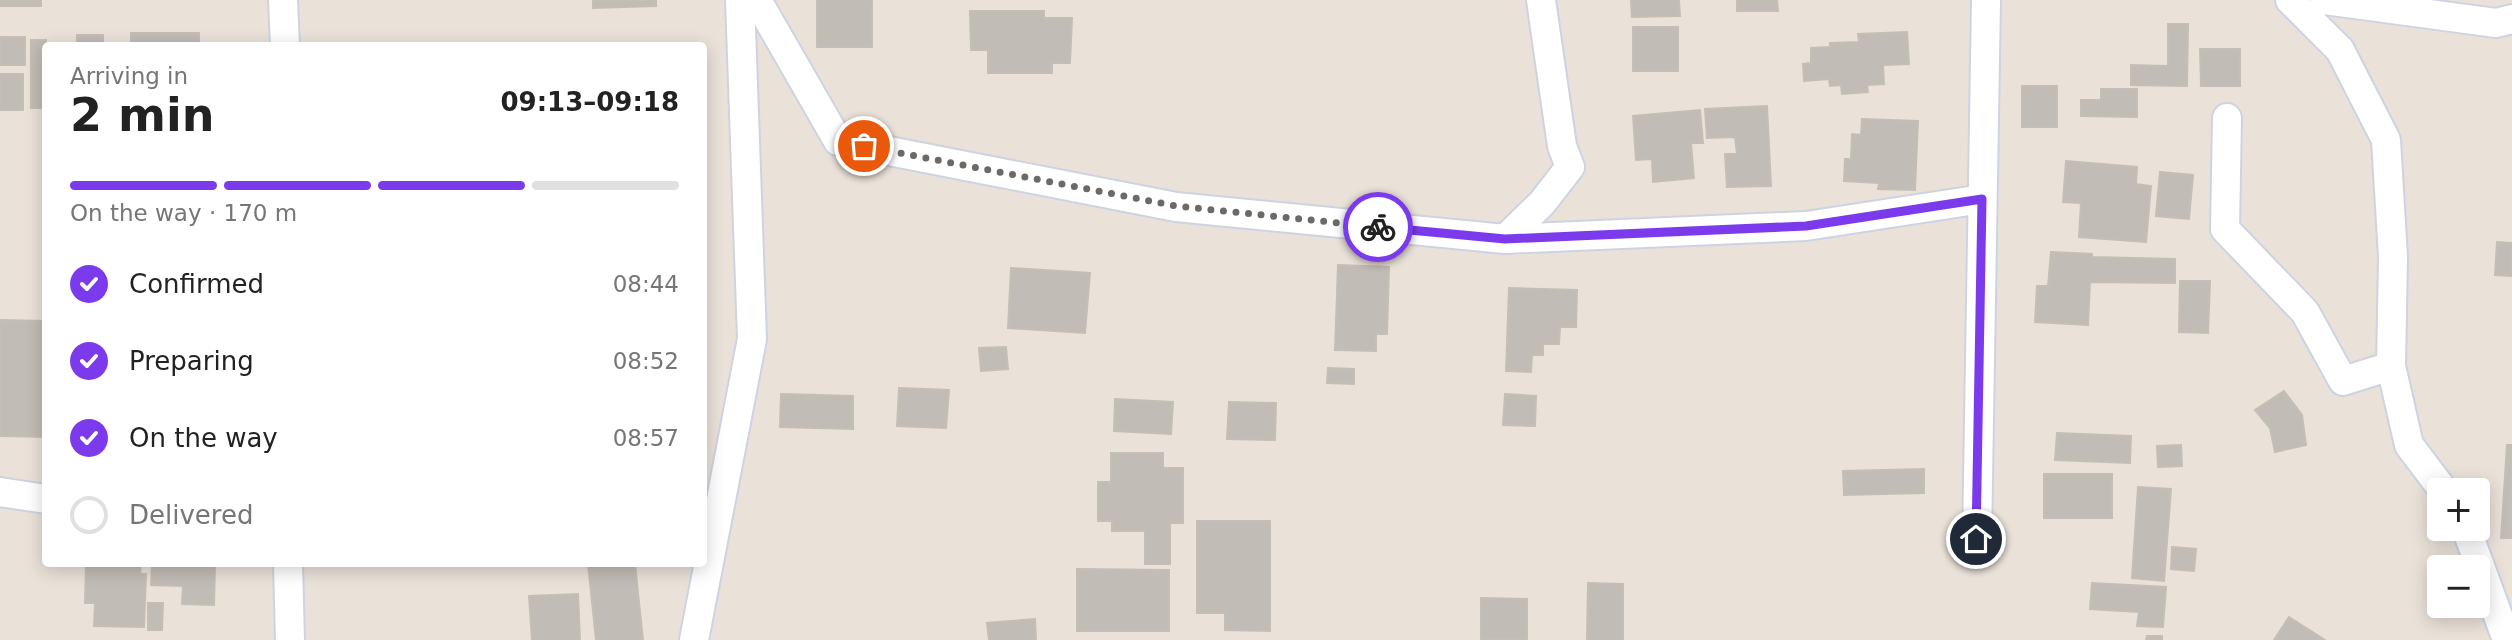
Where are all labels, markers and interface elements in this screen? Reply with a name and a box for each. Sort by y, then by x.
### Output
text: Arriving in [70,63,188,89]
text: 09:13–09:18 [500,87,679,117]
text: 2 min [70,88,214,142]
pin [834,116,894,176]
icon: bag [845,127,883,165]
courier [1343,192,1413,262]
text: On the way · 170 m [70,200,297,226]
icon: bike [1359,208,1397,246]
icon: check [70,265,108,303]
text: Confirmed [129,269,264,299]
text: 08:44 [613,271,679,297]
icon: check [70,342,108,380]
text: Preparing [129,346,254,376]
text: 08:52 [613,348,679,374]
icon: check [70,419,108,457]
text: On the way [129,423,278,453]
text: 08:57 [613,425,679,451]
map controls [2427,478,2490,618]
button: + [2427,478,2490,541]
text: Delivered [129,500,253,530]
pin [1946,509,2006,569]
icon: home [1957,520,1995,558]
button: − [2427,555,2490,618]

